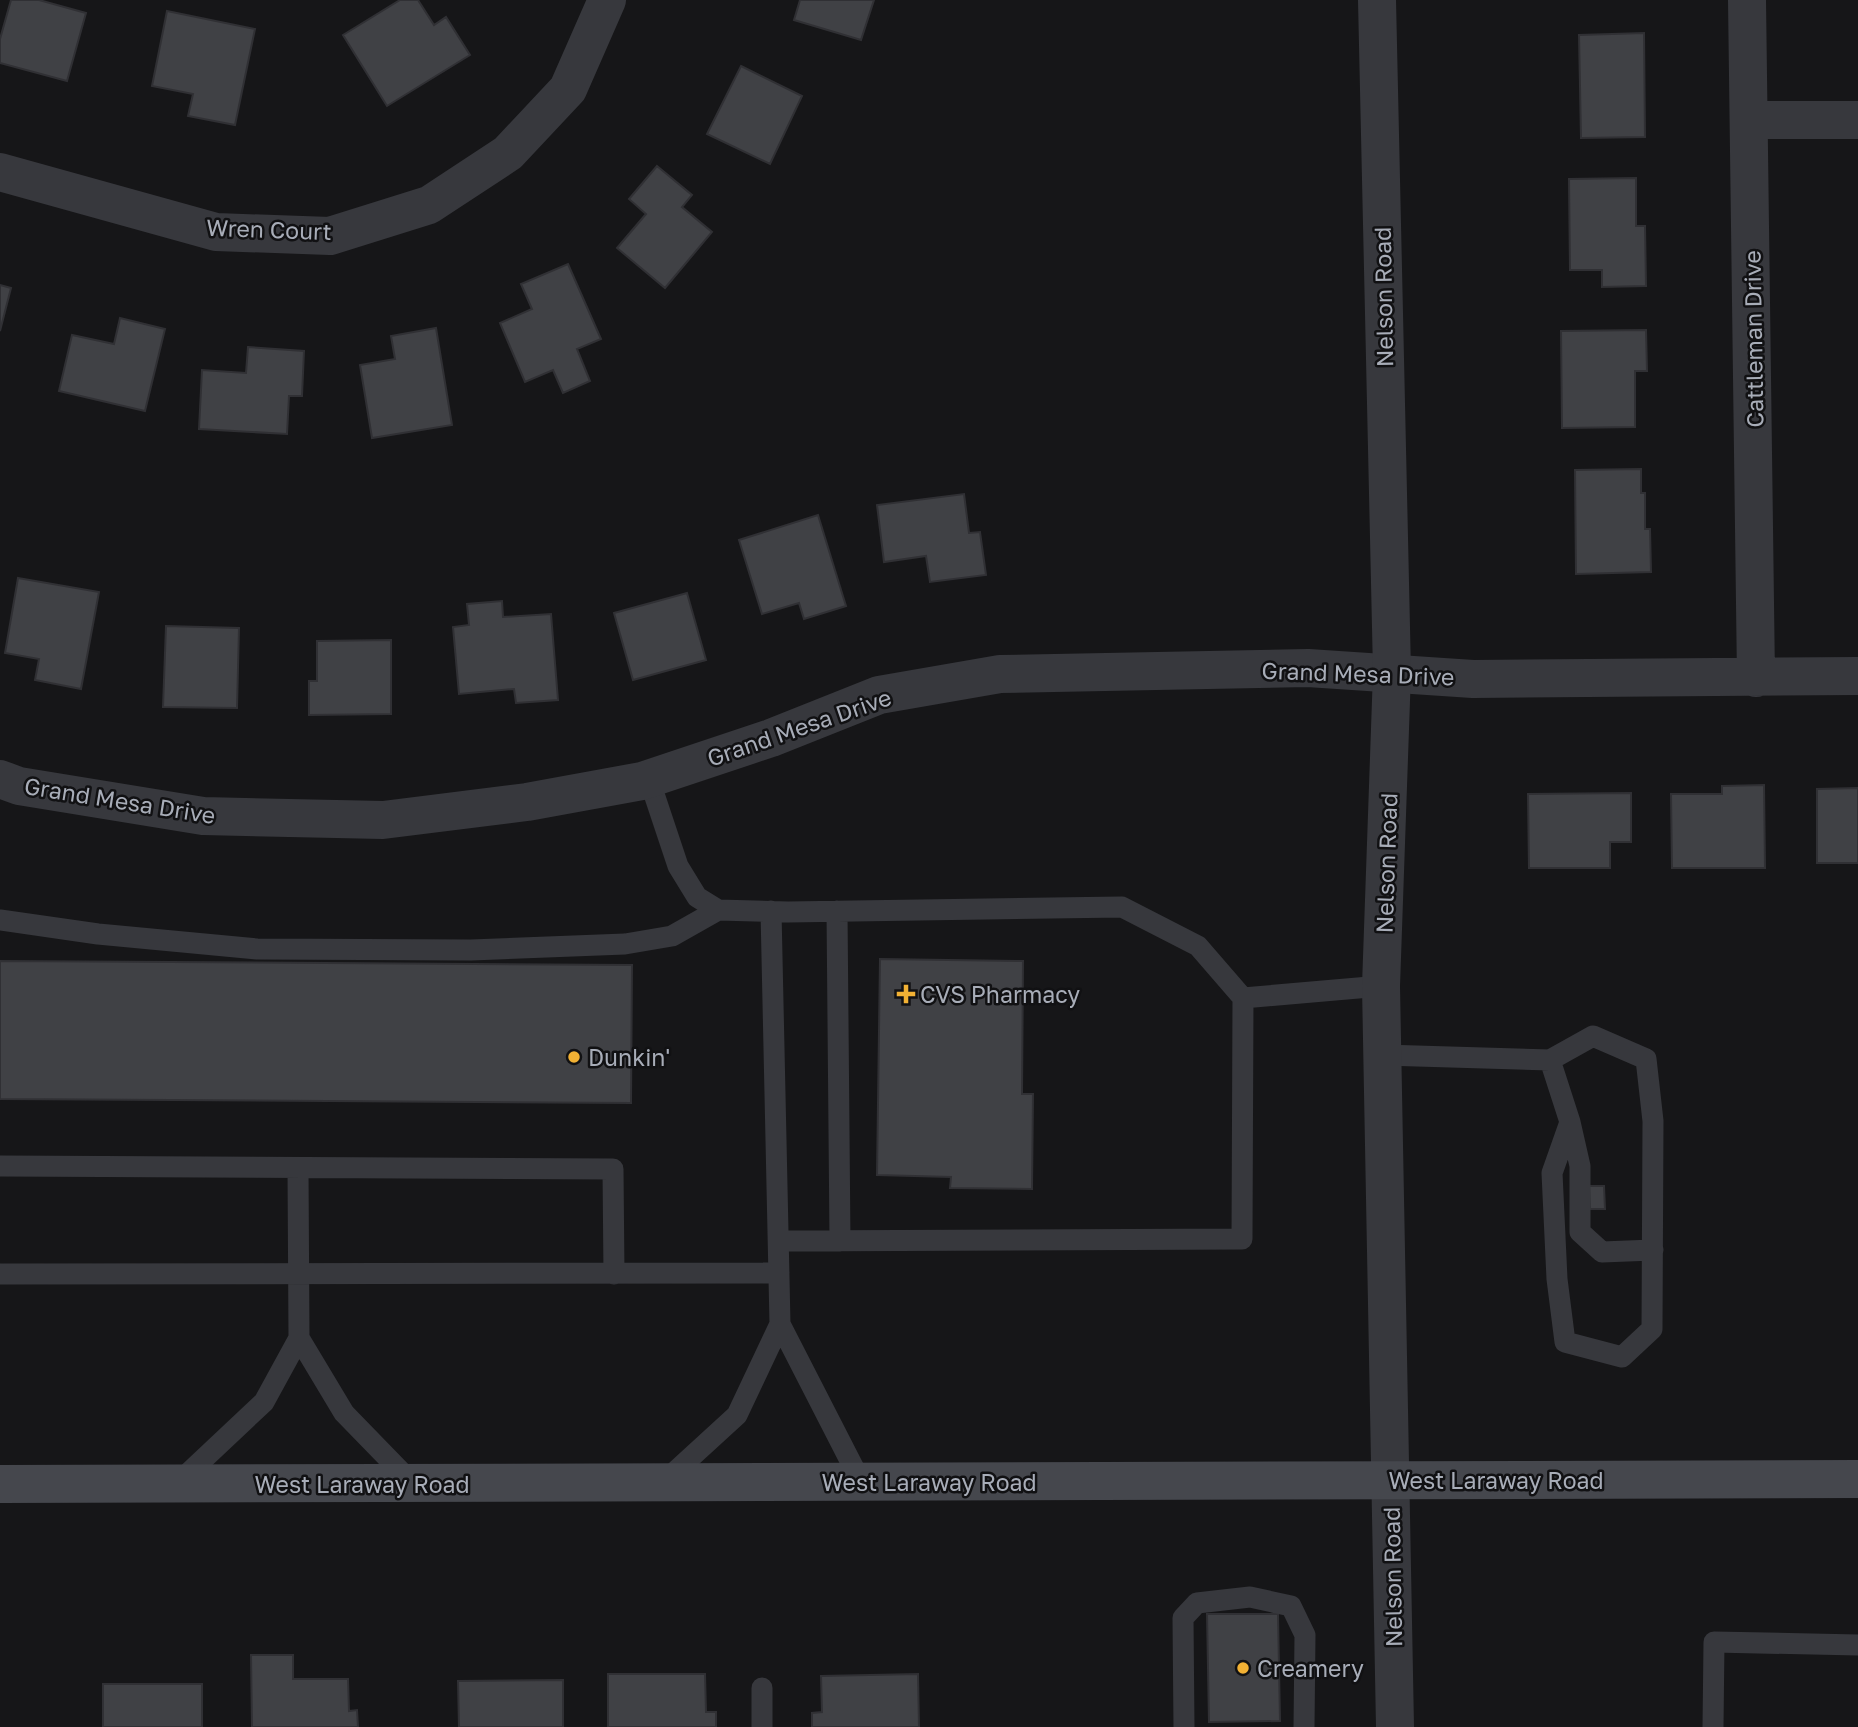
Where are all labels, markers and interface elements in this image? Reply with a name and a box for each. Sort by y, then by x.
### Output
street label: Wren Court [206,213,332,245]
street label: Nelson Road [1368,227,1398,367]
street label: Cattleman Drive [1737,250,1769,428]
street label: Grand Mesa Drive [1261,656,1455,690]
street label: Grand Mesa Drive [703,682,895,772]
street label: Grand Mesa Drive [22,771,218,829]
street label: Nelson Road [1370,792,1402,934]
place label: CVS Pharmacy [920,980,1080,1008]
marker: CVS Pharmacy [898,986,914,1002]
place label: Dunkin' [588,1043,670,1071]
marker: Dunkin' [566,1049,582,1065]
street label: West Laraway Road [1388,1466,1604,1494]
street label: West Laraway Road [821,1468,1037,1496]
street label: West Laraway Road [254,1470,470,1498]
street label: Nelson Road [1377,1507,1407,1647]
place label: Creamery [1257,1654,1364,1682]
marker: Creamery [1235,1660,1251,1676]

